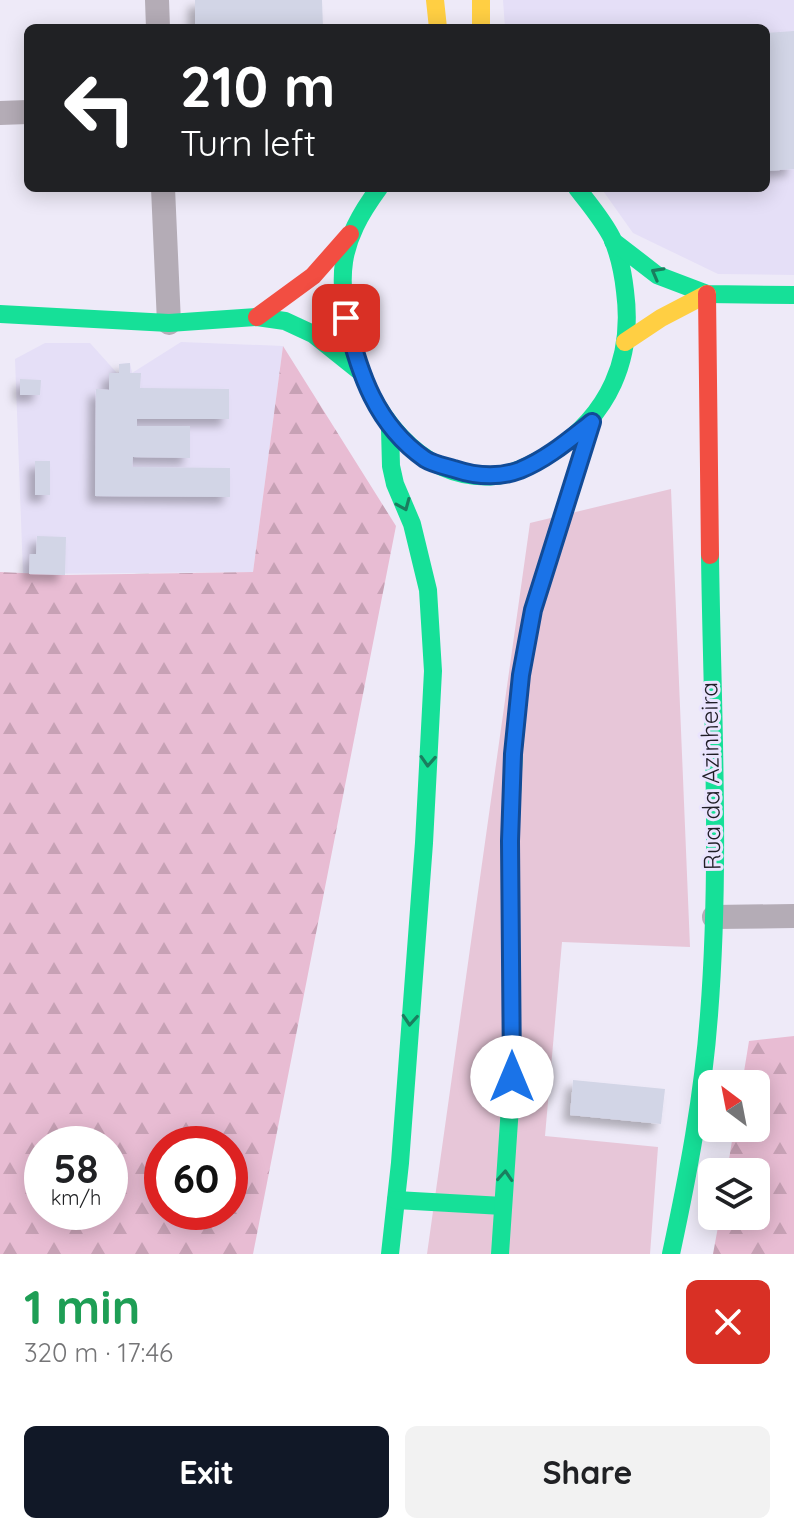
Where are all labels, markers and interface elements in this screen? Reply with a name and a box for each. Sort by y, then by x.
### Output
text: 210 m [180,51,335,121]
icon: left [48,56,152,160]
text: Turn left [180,120,316,165]
one-way arrow [650,268,665,283]
pin [312,284,380,352]
icon: arrive [324,296,368,340]
one-way arrow [395,496,411,511]
street label: Rua da Azinheira [693,682,727,870]
one-way arrow [420,755,437,768]
one-way arrow [402,1014,419,1027]
position arrow [470,1035,554,1119]
north arrow [698,1070,770,1142]
map controls [698,1070,770,1230]
speed limit sign: 60 [144,1126,248,1230]
text: 58 [54,1143,98,1193]
button: layers [698,1158,770,1230]
one-way arrow [496,1169,513,1182]
text: km/h [51,1185,101,1210]
text: 1 min [24,1276,140,1336]
button: close [686,1280,770,1364]
text: 320 m · 17:46 [24,1336,173,1369]
button: Exit [24,1426,389,1518]
button: Share [405,1426,770,1518]

